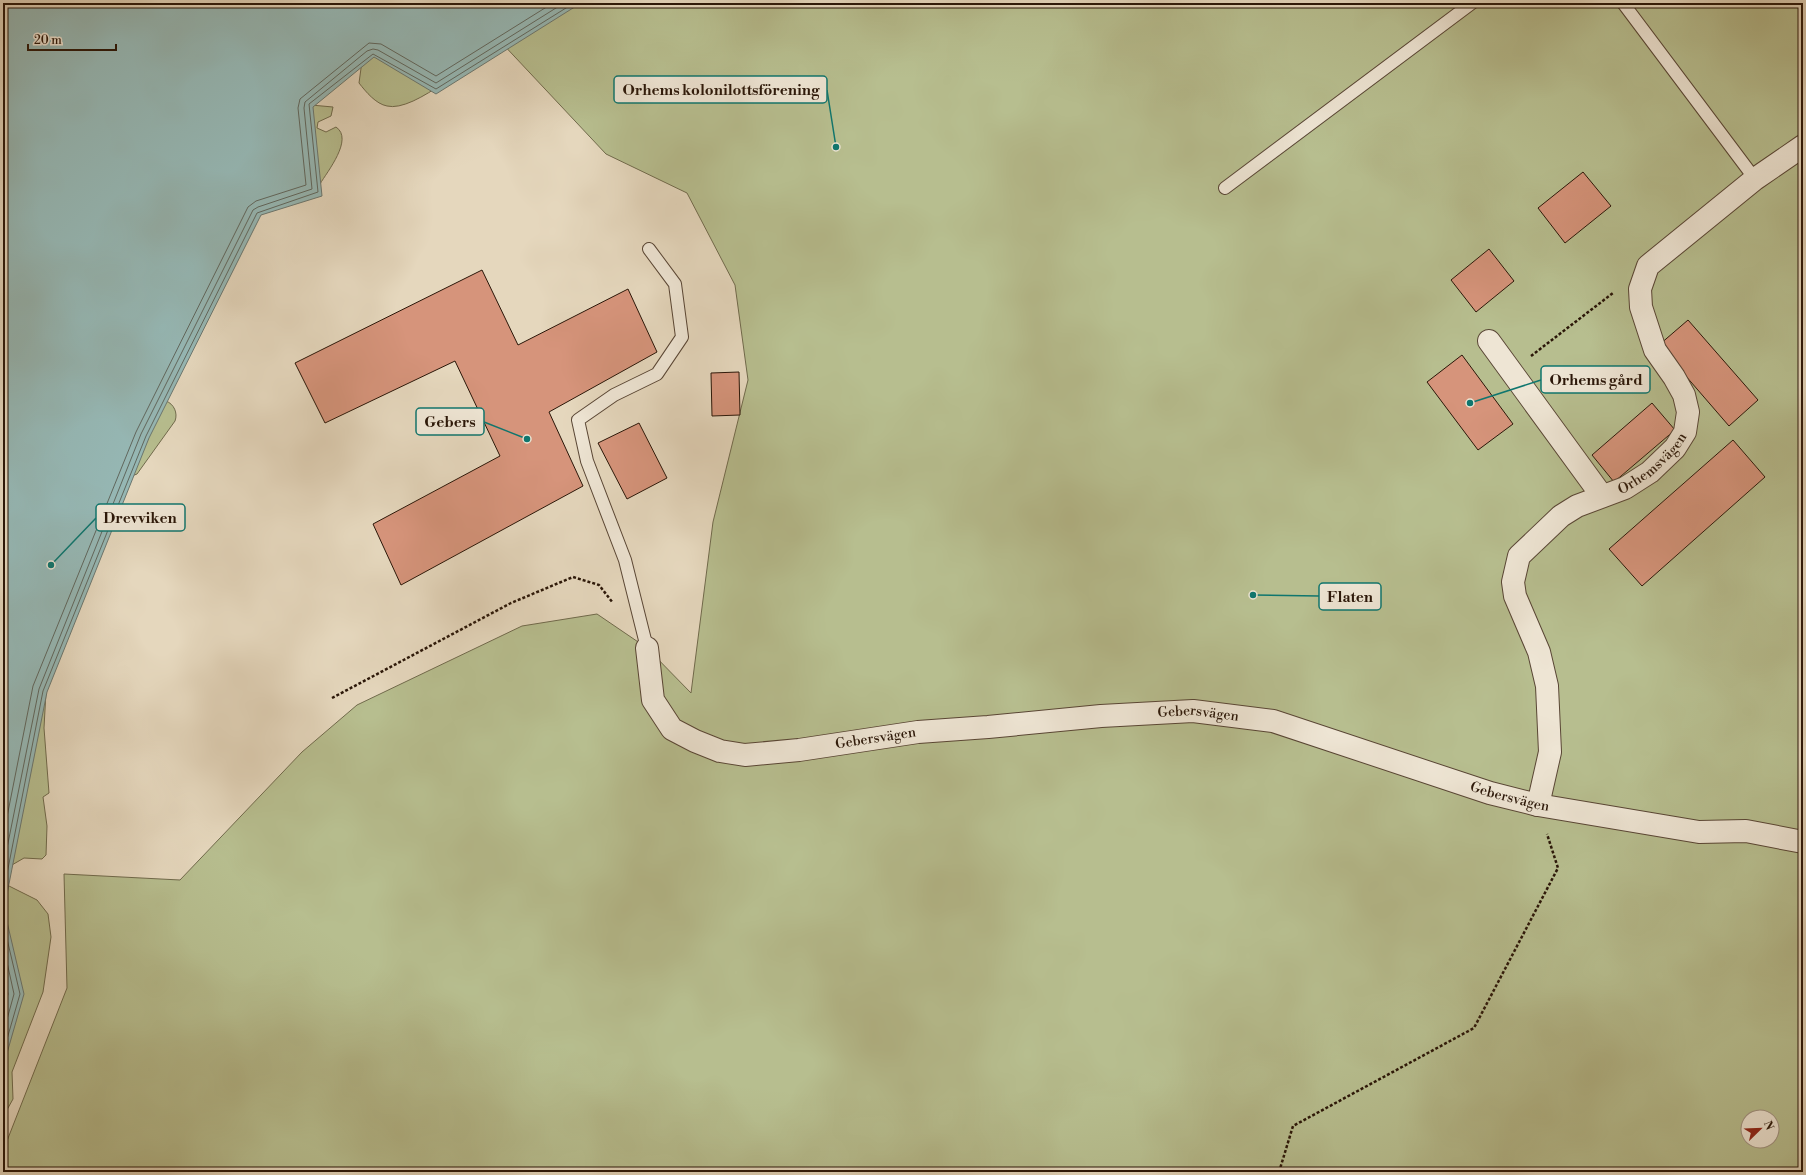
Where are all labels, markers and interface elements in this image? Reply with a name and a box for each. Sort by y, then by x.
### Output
scale bar [28,26,116,52]
text: 20 m [34,33,62,48]
callout: Orhems kolonilottsförening [614,76,827,103]
text: Orhems kolonilottsförening [623,81,820,100]
callout: Orhems gård [1541,366,1650,393]
text: Orhems gård [1549,371,1643,390]
callout: Gebers [416,408,484,435]
text: Gebers [424,413,476,432]
street label: Orhemsvägen [1615,429,1692,499]
callout: Drevviken [96,504,185,531]
text: Drevviken [103,509,177,528]
callout: Flaten [1319,583,1381,610]
text: Flaten [1327,588,1374,607]
street label: Gebersvägen [1157,702,1241,726]
street label: Gebersvägen [834,723,918,753]
street label: Gebersvägen [1468,778,1551,816]
north arrow [1740,1109,1780,1149]
text: N [1760,1119,1777,1132]

